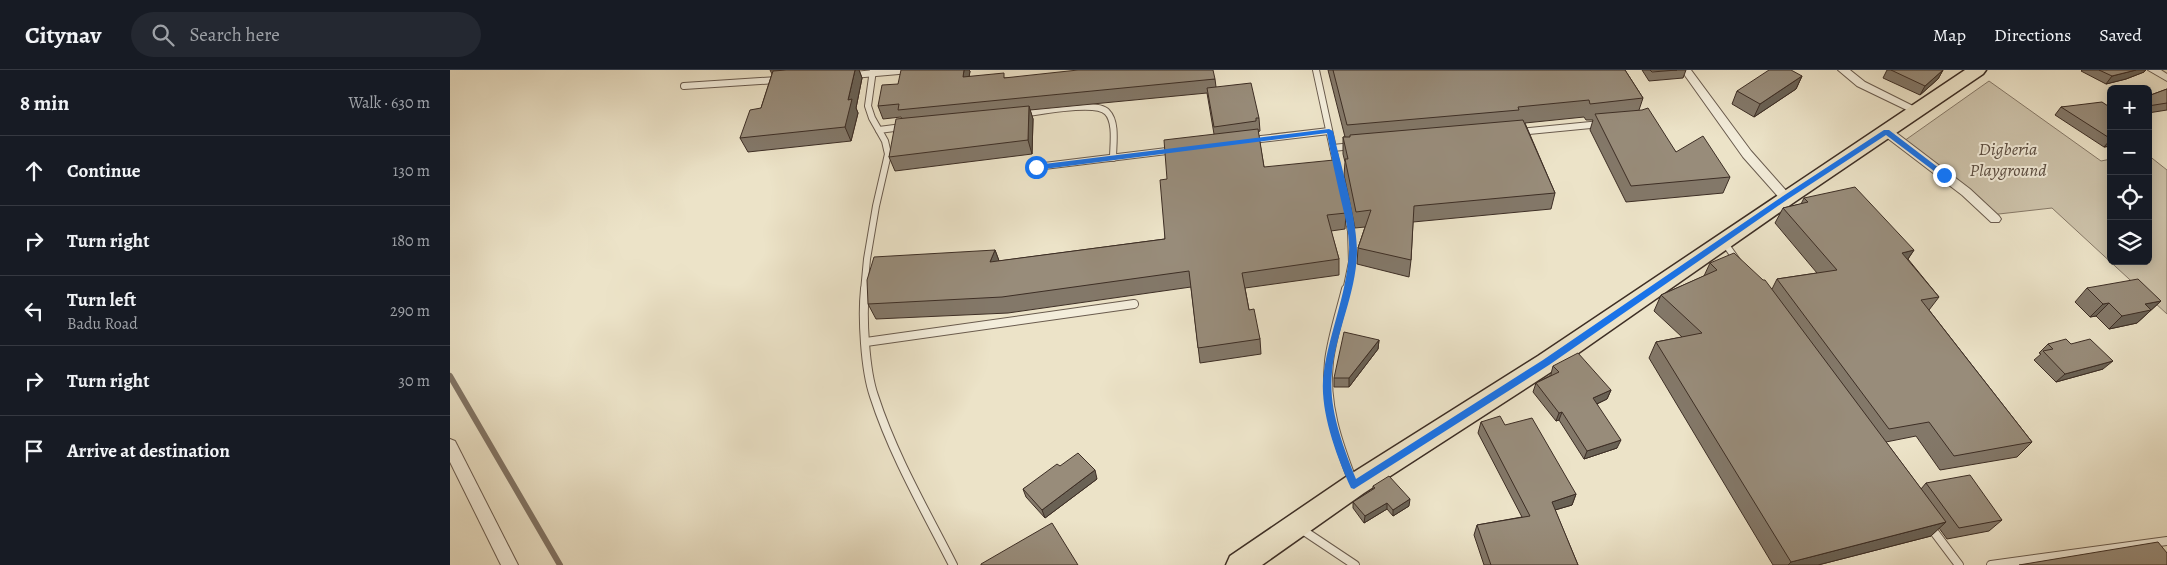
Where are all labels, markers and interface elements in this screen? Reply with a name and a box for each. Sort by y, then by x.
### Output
search box [131,12,481,57]
text: Citynav [25,19,101,51]
icon: search [149,21,177,49]
text: Search here [189,22,280,48]
text: Map [1933,23,1966,47]
text: Directions [1994,23,2071,47]
text: Saved [2099,23,2142,47]
map controls [2107,85,2152,265]
button: + [2107,85,2152,130]
text: 8 min [20,89,69,117]
text: Walk · 630 m [348,92,430,114]
button: − [2107,130,2152,175]
park label: Digberia Playground [1969,137,2047,182]
route start [1025,156,1048,179]
icon: ahead [20,157,48,185]
text: Continue [67,158,141,184]
text: 130 m [393,160,430,182]
route end [1933,164,1956,187]
button: locate [2107,175,2152,220]
button: layers [2107,220,2152,265]
icon: right [20,227,48,255]
text: Turn right [67,228,149,254]
text: 180 m [392,230,430,252]
text: Turn left [67,287,136,313]
icon: left [20,297,48,325]
text: 290 m [390,300,430,322]
text: Badu Road [67,313,138,335]
icon: right [20,367,48,395]
text: Turn right [67,368,149,394]
text: 30 m [398,370,430,392]
icon: arrive [20,437,48,465]
text: Arrive at destination [67,438,230,464]

